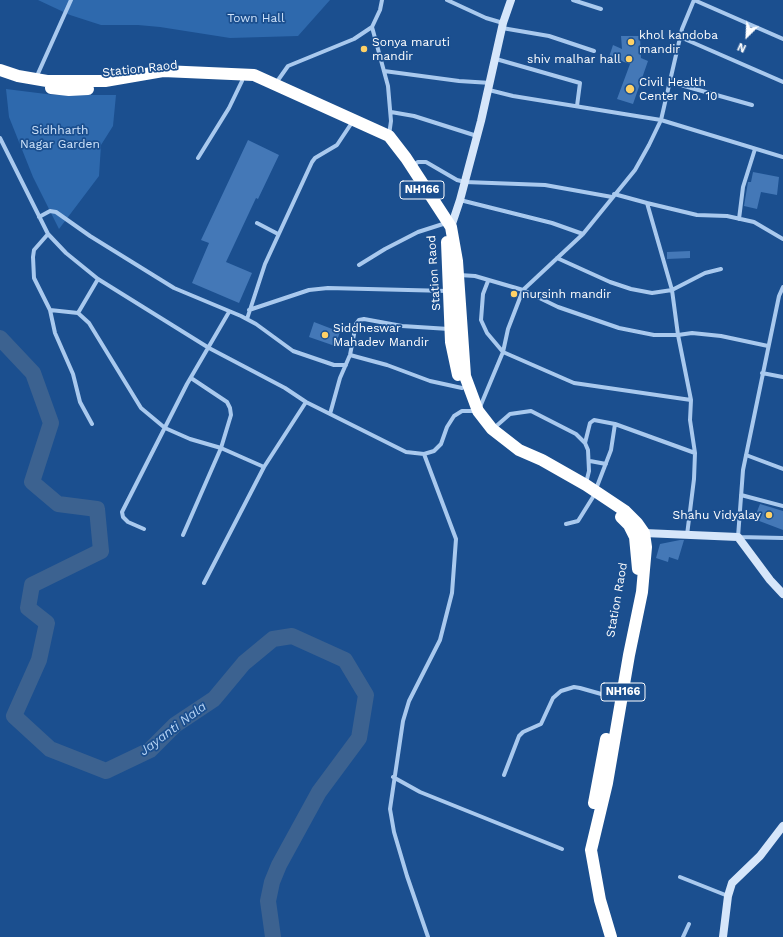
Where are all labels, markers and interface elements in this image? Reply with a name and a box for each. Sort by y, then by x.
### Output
park label: Town Hall [227,11,285,25]
north arrow [727,16,767,56]
place label: khol kandoba mandir [639,28,718,56]
place label: Sonya maruti mandir [372,35,450,63]
marker: khol kandoba mandir [626,37,636,47]
text: N [736,40,748,55]
marker: Sonya maruti mandir [359,44,369,54]
place label: shiv malhar hall [527,52,621,66]
marker: shiv malhar hall [624,54,634,64]
street label: Station Raod [102,58,178,80]
place label: Civil Health Center No. 10 [639,75,718,103]
marker: Civil Health Center No. 10 [624,83,636,95]
park label: Sidhharth Nagar Garden [20,123,100,151]
road number: NH166 [400,181,444,199]
street label: Station Raod [424,235,444,311]
place label: nursinh mandir [522,287,611,301]
marker: nursinh mandir [509,289,519,299]
place label: Siddheswar Mahadev Mandir [333,321,429,349]
marker: Siddheswar Mahadev Mandir [320,330,330,340]
place label: Shahu Vidyalay [673,508,761,522]
marker: Shahu Vidyalay [764,510,774,520]
street label: Station Raod [603,561,631,639]
road number: NH166 [601,683,645,701]
water label: Jayanti Nala [137,699,209,759]

